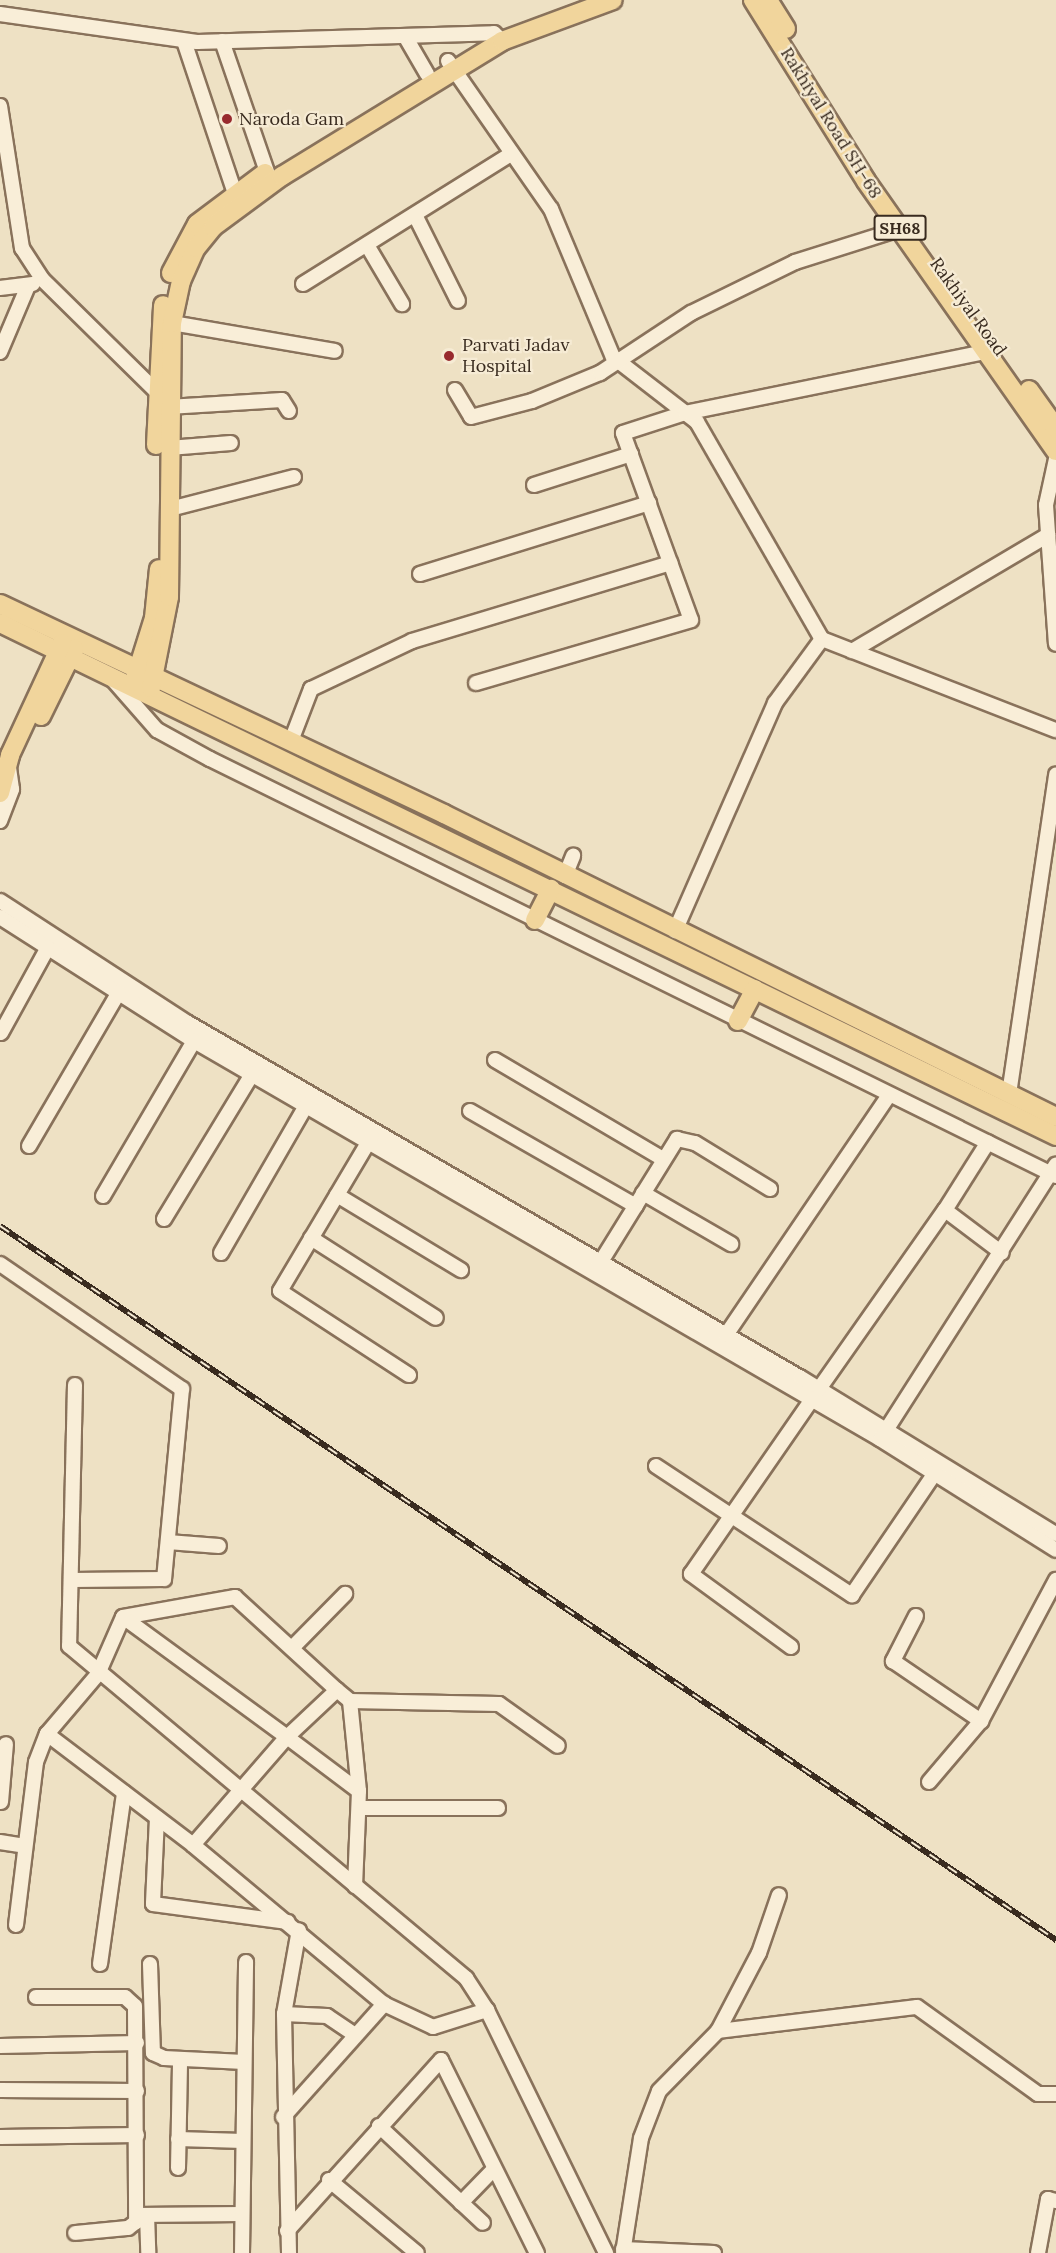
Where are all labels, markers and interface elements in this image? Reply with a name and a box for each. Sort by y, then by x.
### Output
street label: Rakhiyal Road SH-68 [776,43,886,203]
place label: Naroda Gam [239,108,344,130]
marker: Naroda Gam [220,112,234,126]
road number: SH68 [873,215,927,241]
street label: Rakhiyal Road [925,254,1011,360]
place label: Parvati Jadav Hospital [462,335,569,378]
marker: Parvati Jadav Hospital [440,347,458,365]

